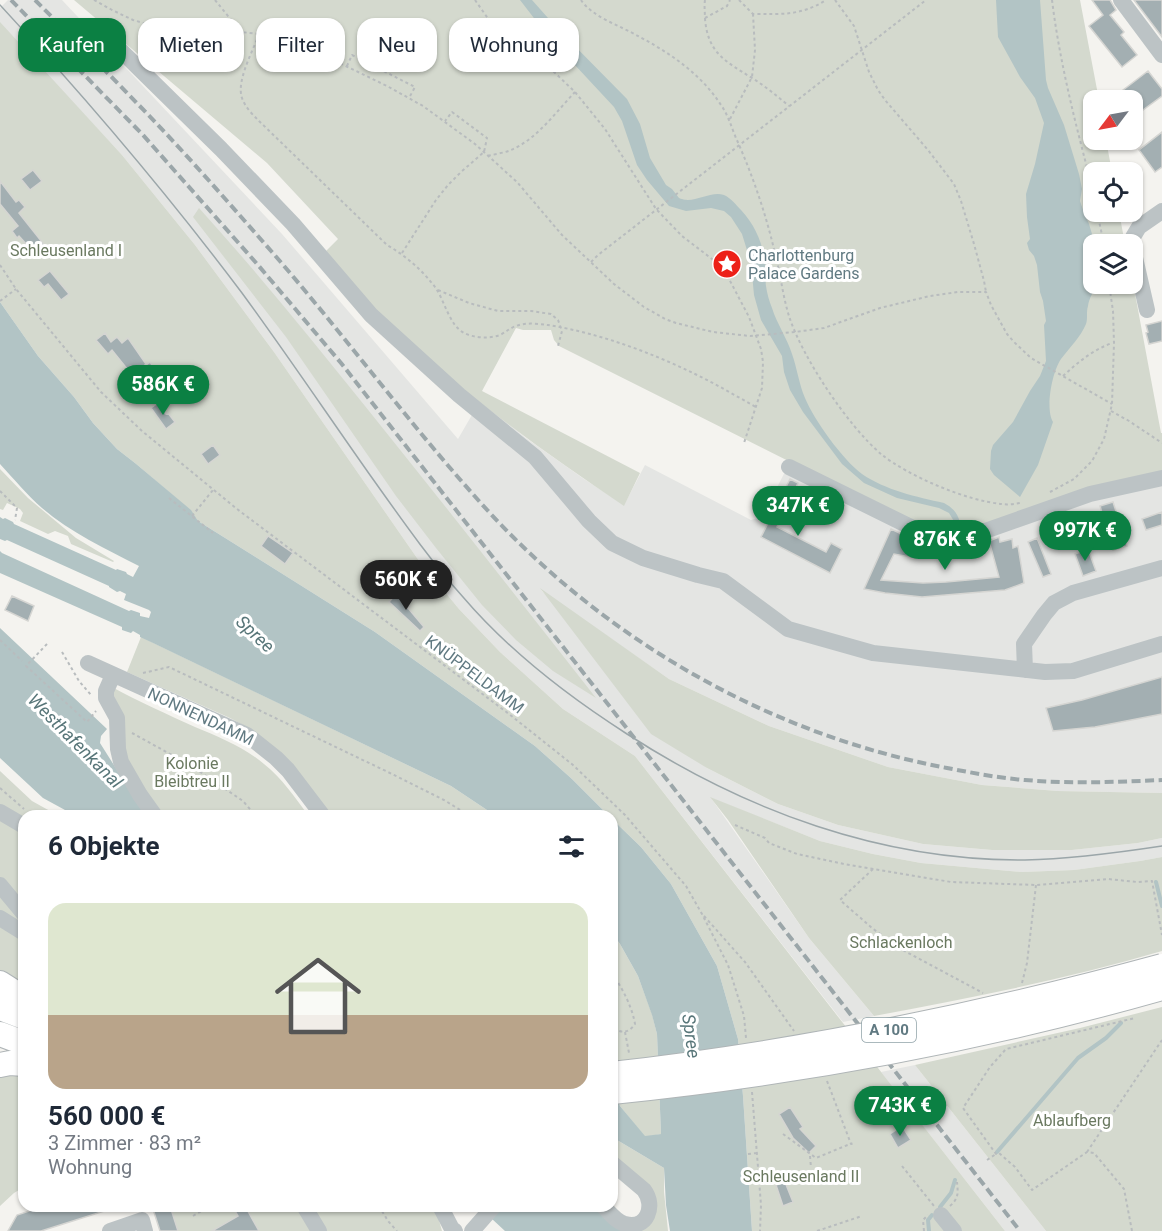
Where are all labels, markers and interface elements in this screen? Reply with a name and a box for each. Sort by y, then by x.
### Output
chip: Kaufen [18,18,126,72]
chip: Mieten [138,18,244,72]
chip: Filter [256,18,345,72]
chip: Neu [357,18,437,72]
chip: Wohnung [449,18,579,72]
north arrow [1083,90,1143,150]
map controls [1083,90,1143,294]
button: locate [1083,162,1143,222]
button: layers [1083,234,1143,294]
park label: Schleusenland I [10,241,122,260]
place label: Charlottenburg Palace Gardens [748,246,860,283]
place icon: Charlottenburg Palace Gardens [711,248,743,280]
pin: 586K € [114,365,212,416]
text: 586K € [131,372,195,396]
pin: 347K € [749,486,847,537]
text: 347K € [766,493,830,517]
pin: 997K € [1036,511,1134,562]
text: 997K € [1053,518,1117,542]
pin: 876K € [896,520,994,571]
text: 876K € [913,527,977,551]
pin: 560K € [357,560,455,611]
text: 560K € [374,567,438,591]
water label: Spree [232,611,279,656]
street label: KNÜPPELDAMM [422,631,528,718]
street label: NONNENDAMM [145,684,257,749]
water label: Westhafenkanal [24,689,127,793]
park label: Kolonie Bleibtreu II [154,754,230,791]
icon: filters [555,830,588,863]
text: 6 Objekte [48,831,159,861]
park label: Schlackenloch [849,933,953,952]
icon: home [264,942,372,1050]
water label: Spree [678,1012,705,1059]
road number: A 100 [862,1018,916,1042]
pin: 743K € [851,1086,949,1137]
text: 743K € [868,1093,932,1117]
text: 560 000 € [48,1101,165,1131]
park label: Ablaufberg [1033,1111,1111,1130]
text: 3 Zimmer · 83 m² [48,1131,201,1155]
text: Wohnung [48,1155,132,1179]
park label: Schleusenland II [743,1167,859,1186]

